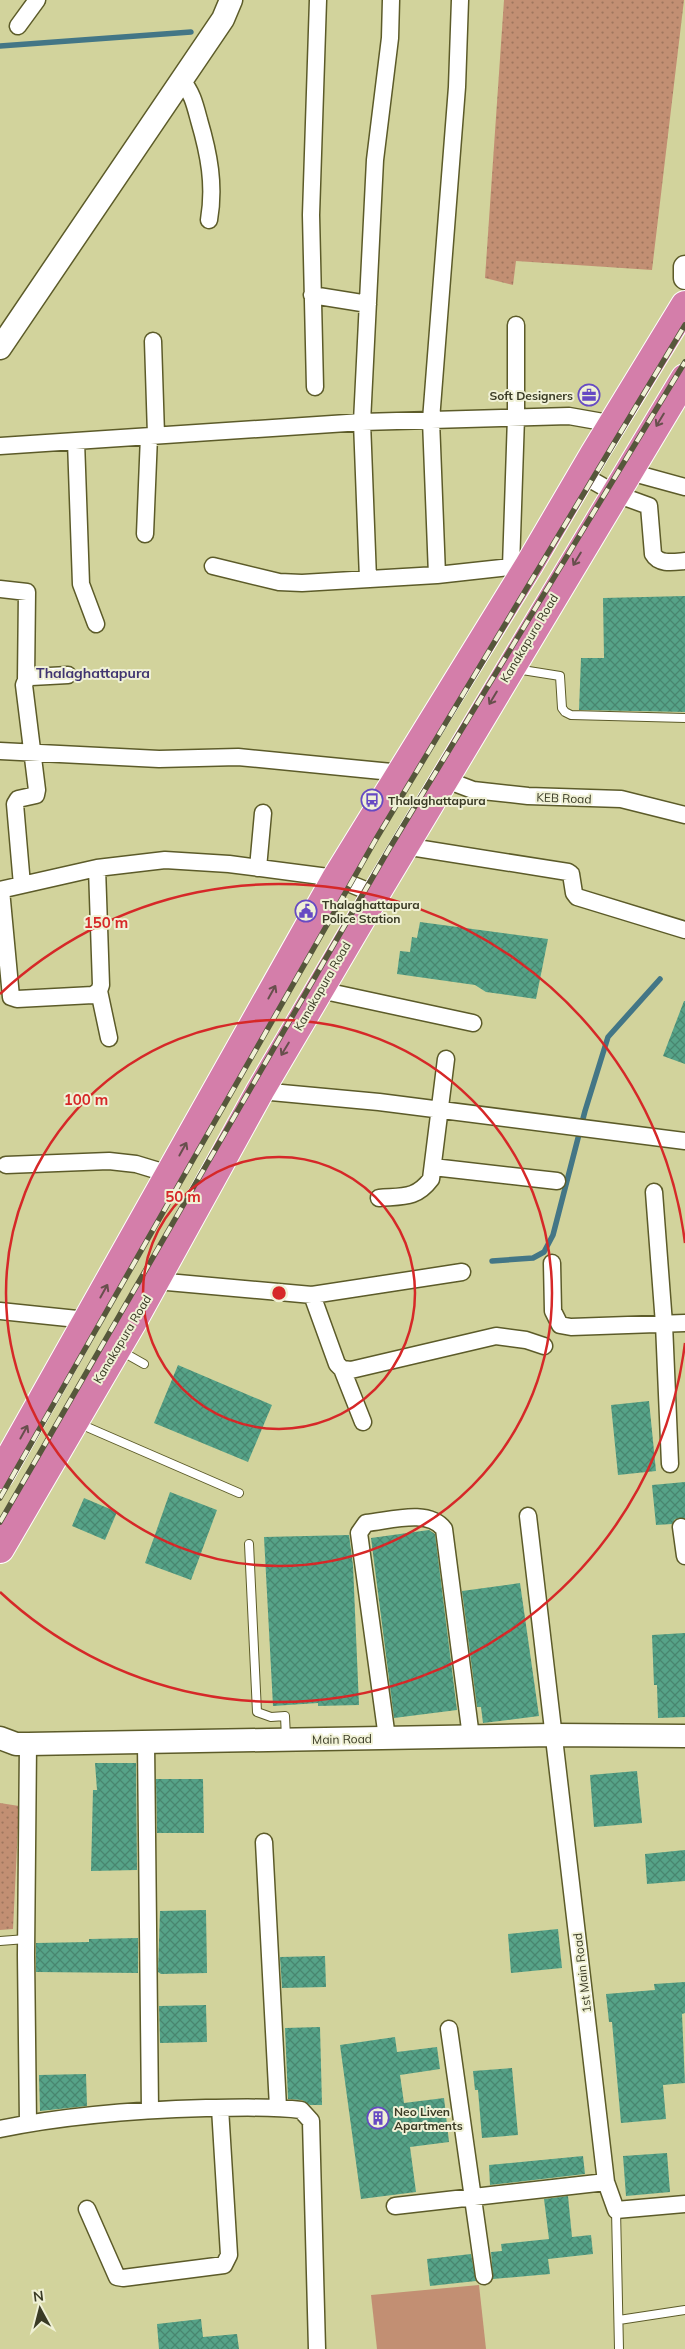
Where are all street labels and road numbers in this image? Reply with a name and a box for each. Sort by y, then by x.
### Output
street label: Kanakapura Road [497,591,561,685]
street label: KEB Road [536,790,592,806]
street label: Kanakapura Road [290,939,354,1033]
street label: Kanakapura Road [90,1292,154,1386]
street label: Main Road [312,1731,372,1747]
street label: 1st Main Road [570,1932,594,2014]

